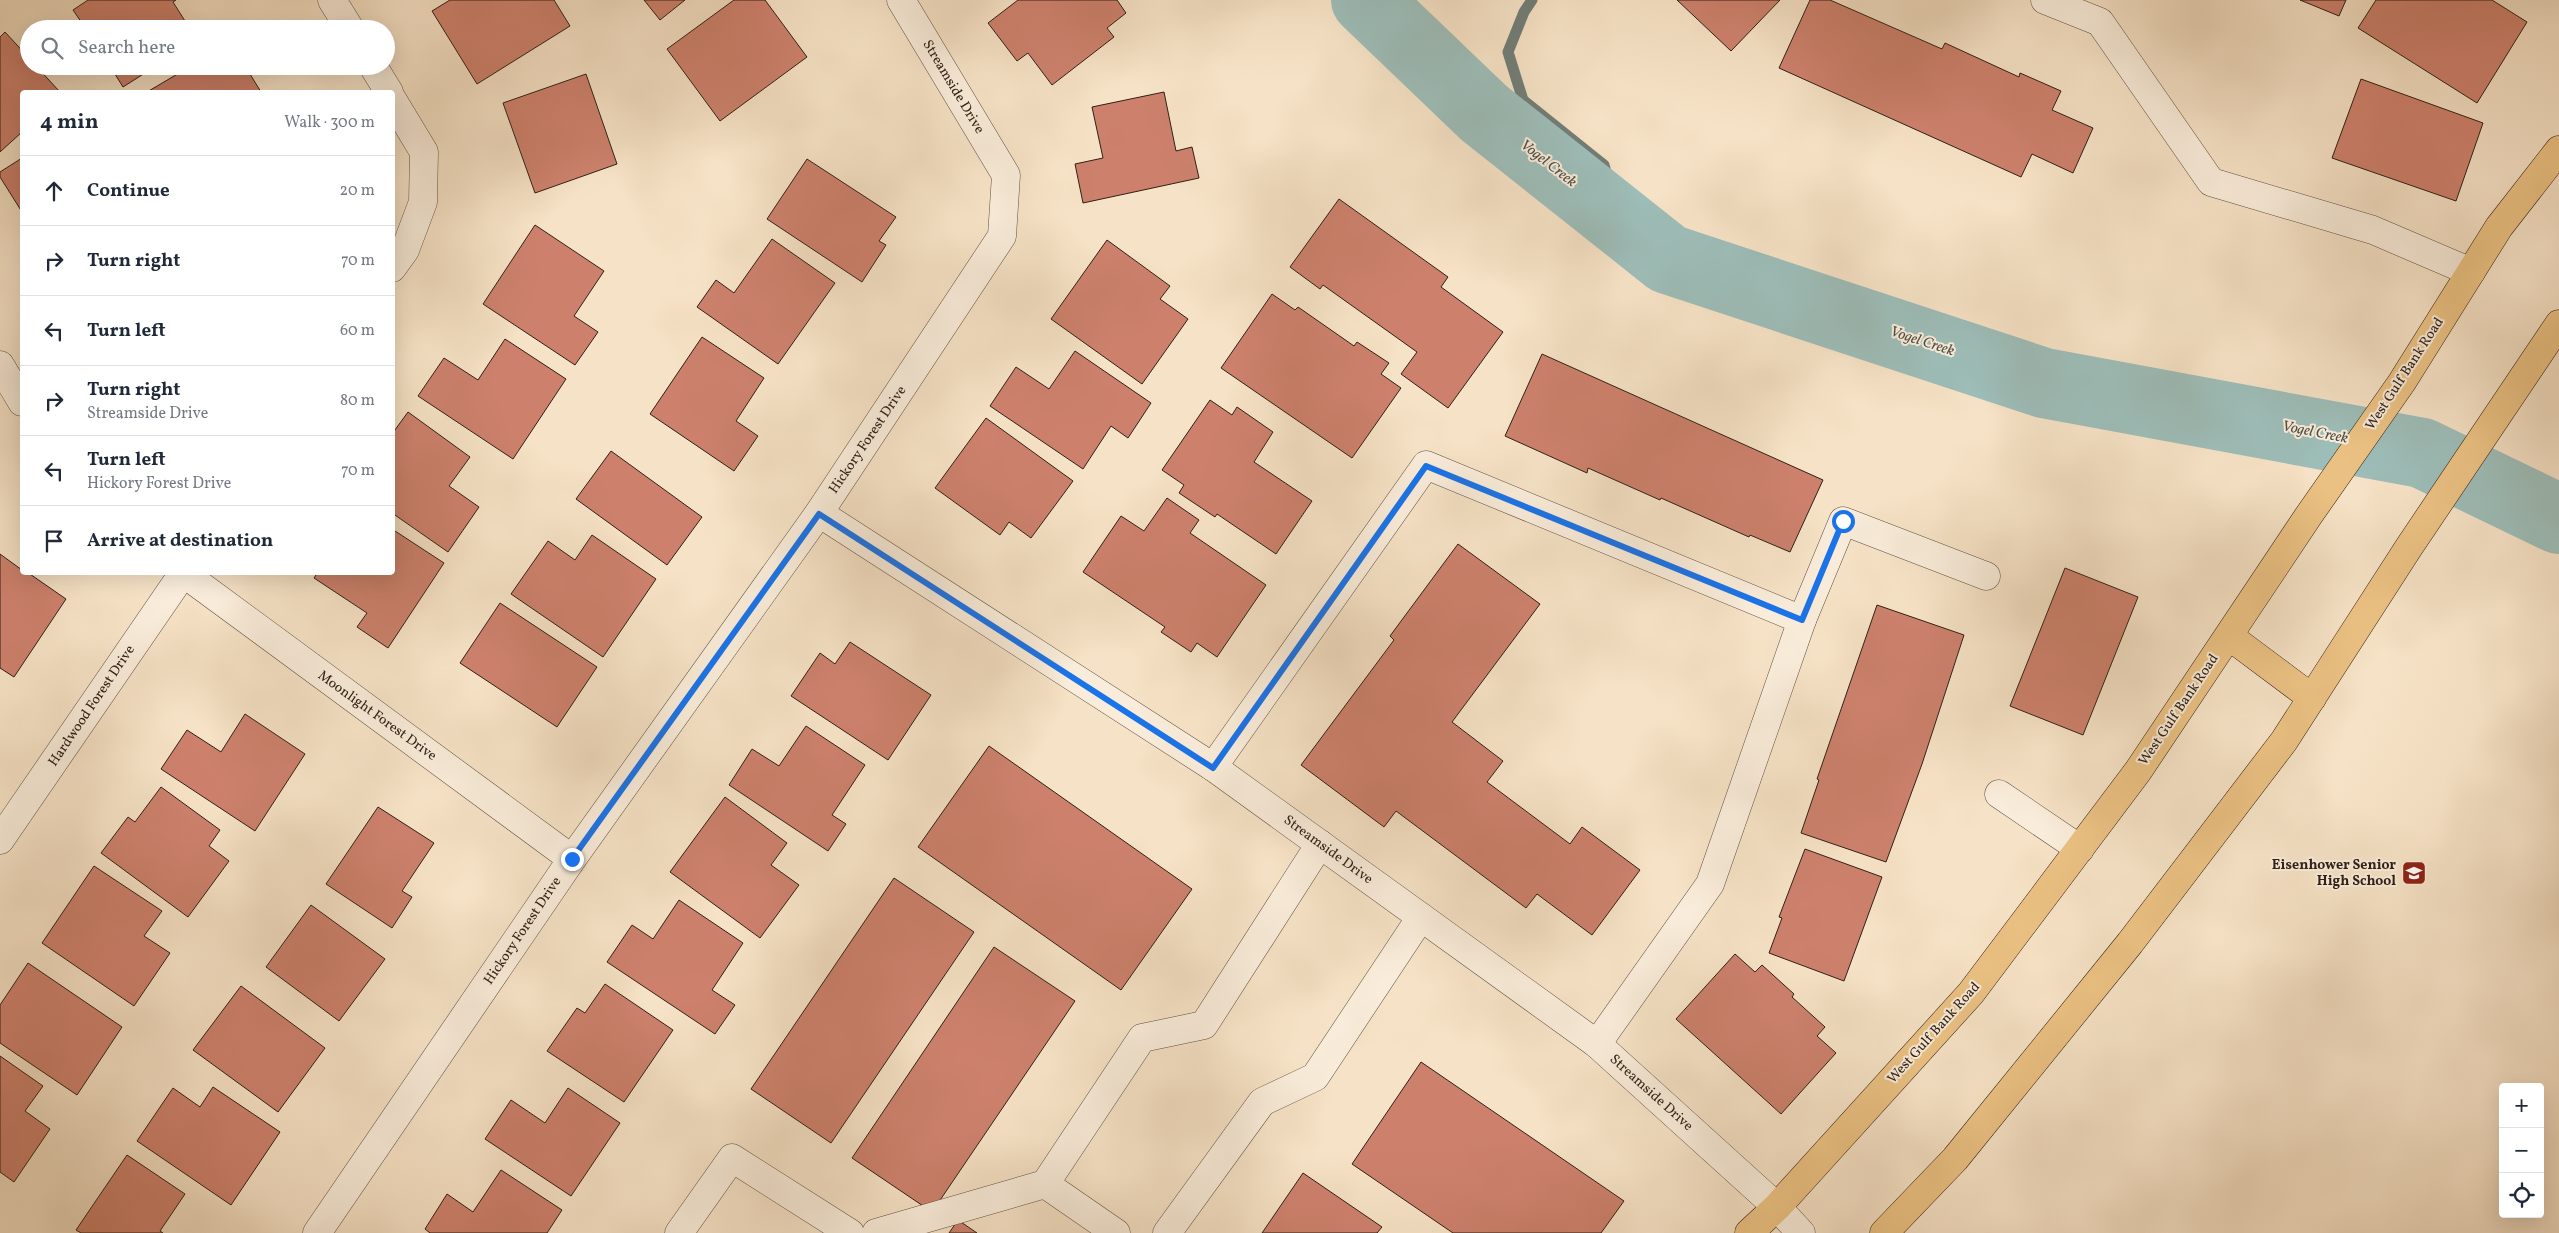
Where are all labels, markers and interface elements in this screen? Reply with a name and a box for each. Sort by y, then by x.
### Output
search box [20,20,395,75]
icon: search [38,34,66,62]
text: Search here [78,35,175,61]
street label: Streamside Drive [917,37,989,138]
text: 4 min [40,108,99,137]
text: Walk · 300 m [284,112,375,134]
water label: Vogel Creek [1515,135,1581,193]
icon: ahead [40,177,68,205]
text: Continue [87,178,170,204]
text: 20 m [340,180,375,202]
icon: right [40,247,68,275]
text: Turn right [87,248,180,274]
text: 70 m [341,250,375,272]
street label: West Gulf Bank Road [2361,314,2449,434]
icon: left [40,317,68,345]
text: Turn left [87,318,166,344]
text: 60 m [340,320,375,342]
water label: Vogel Creek [1887,322,1957,362]
text: Turn right [87,377,180,403]
street label: Hickory Forest Drive [825,382,911,498]
icon: right [40,387,68,415]
text: 80 m [340,390,375,412]
text: Streamside Drive [87,403,208,425]
water label: Vogel Creek [2280,416,2350,450]
text: Turn left [87,447,166,473]
icon: left [40,457,68,485]
text: 70 m [341,460,375,482]
text: Hickory Forest Drive [87,473,231,495]
route start [1832,510,1855,533]
icon: arrive [40,527,68,555]
text: Arrive at destination [87,528,273,554]
street label: Hardwood Forest Drive [44,641,140,770]
street label: West Gulf Bank Road [2135,650,2223,769]
street label: Moonlight Forest Drive [314,666,441,766]
street label: Streamside Drive [1279,811,1377,889]
route end [561,848,584,871]
place label: Eisenhower Senior High School [2272,856,2396,891]
school or university icon: Eisenhower Senior High School [2401,860,2427,886]
street label: Hickory Forest Drive [480,873,566,989]
street label: West Gulf Bank Road [1883,978,1985,1088]
street label: Streamside Drive [1605,1050,1697,1136]
map controls [2499,1083,2544,1218]
button: + [2499,1083,2544,1128]
button: − [2499,1128,2544,1173]
button: locate [2499,1173,2544,1218]

